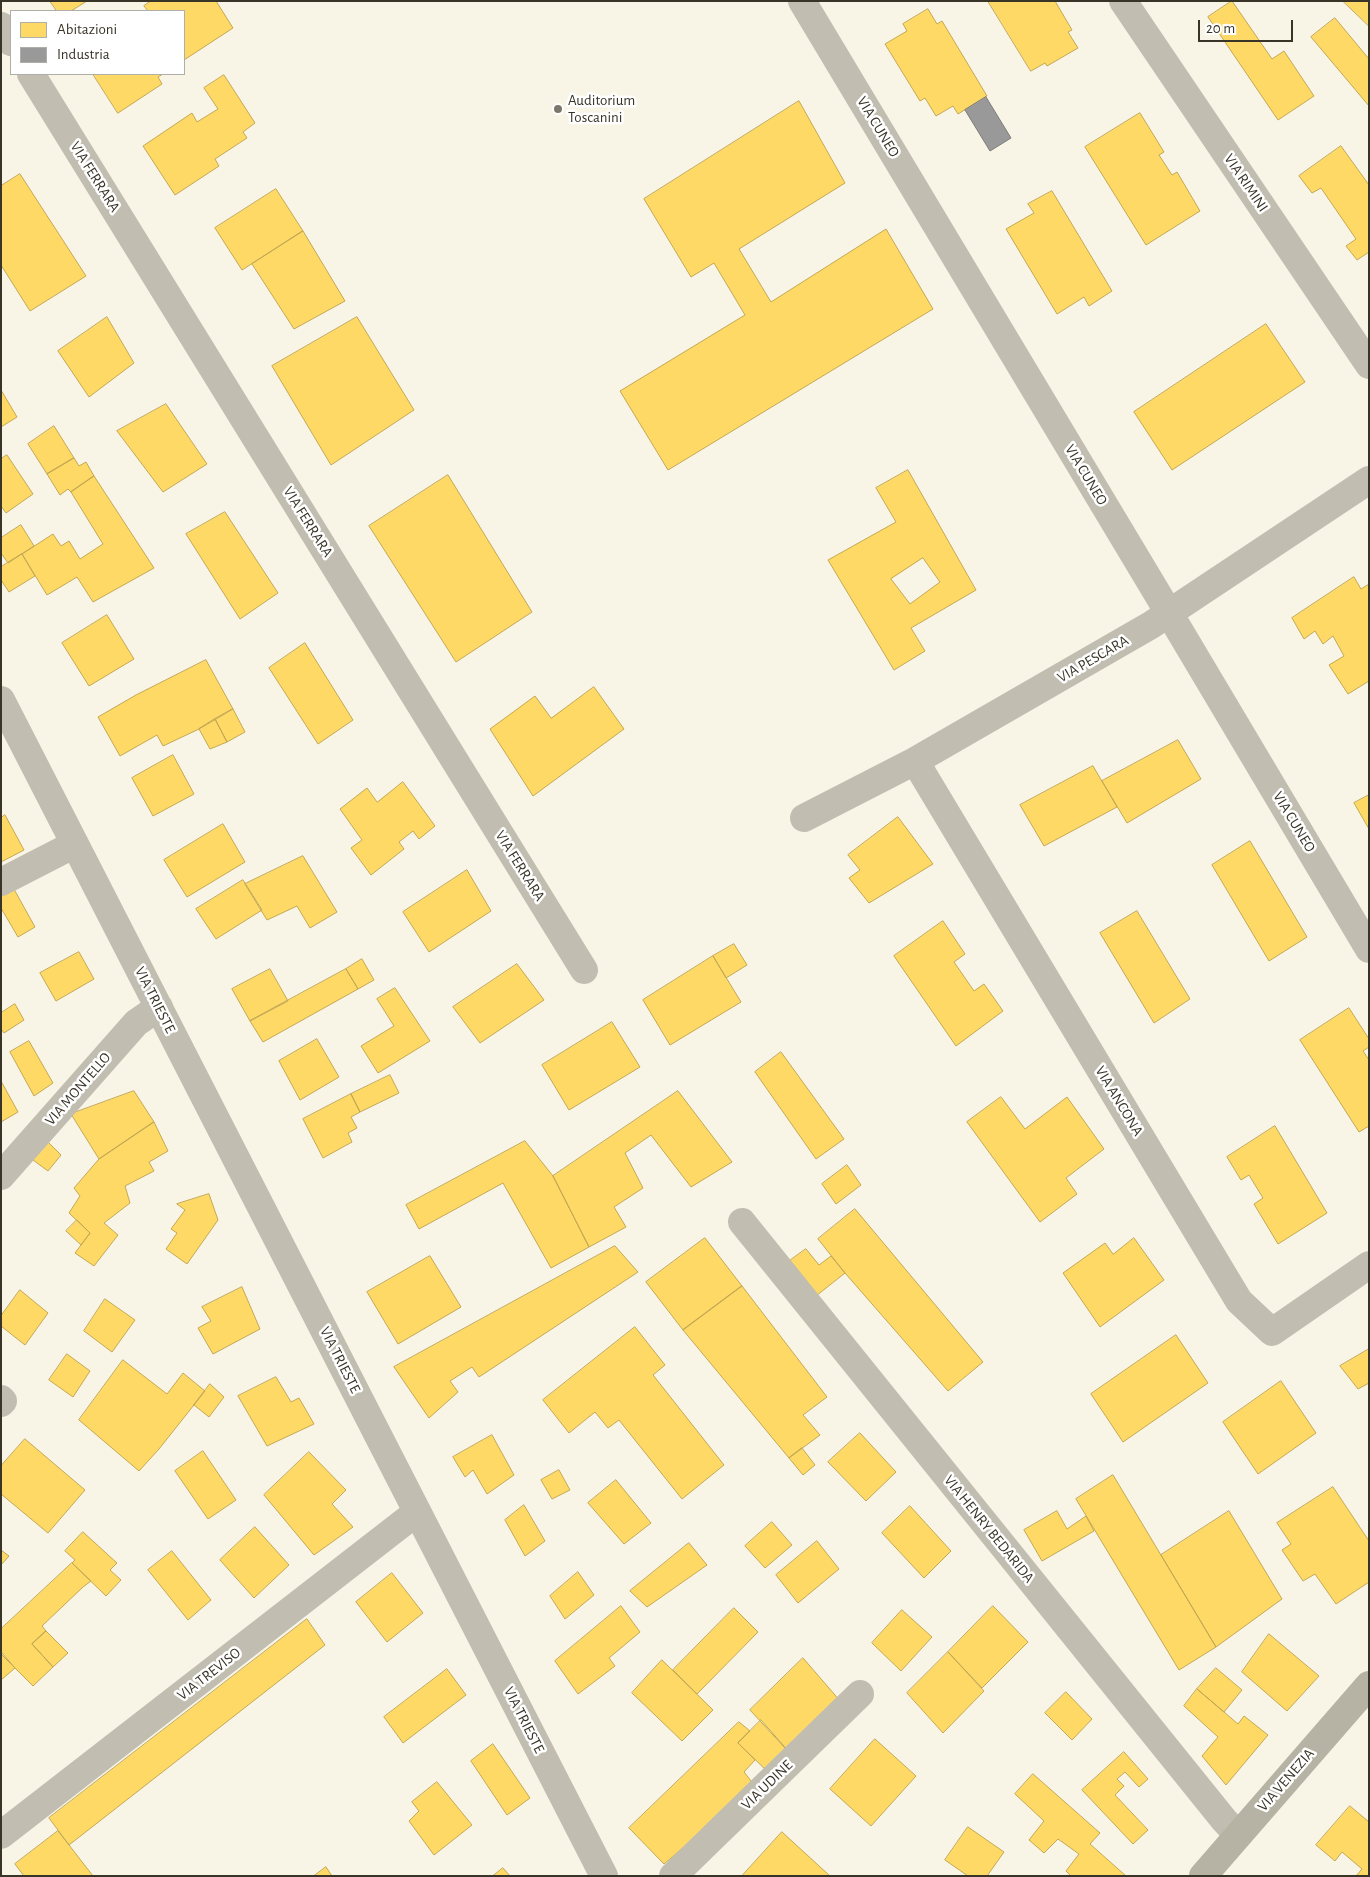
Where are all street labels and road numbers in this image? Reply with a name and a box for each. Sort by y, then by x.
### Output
street label: VIA CUNEO [853,93,903,161]
street label: VIA FERRARA [66,138,124,216]
street label: VIA RIMINI [1220,151,1272,215]
street label: VIA CUNEO [1061,441,1111,509]
street label: VIA FERRARA [279,483,337,561]
street label: VIA PESCARA [1054,631,1132,687]
street label: VIA CUNEO [1269,788,1319,856]
street label: VIA FERRARA [491,827,549,905]
street label: VIA TRIESTE [131,964,179,1036]
street label: VIA MONTELLO [41,1049,115,1129]
street label: VIA ANCONA [1091,1063,1147,1139]
street label: VIA TRIESTE [316,1324,364,1396]
street label: VIA HENRY BEDARIDA [940,1471,1038,1587]
street label: VIA TREVISO [174,1644,244,1704]
street label: VIA TRIESTE [500,1684,548,1756]
street label: VIA VENEZIA [1254,1745,1318,1815]
street label: VIA UDINE [738,1756,796,1814]

